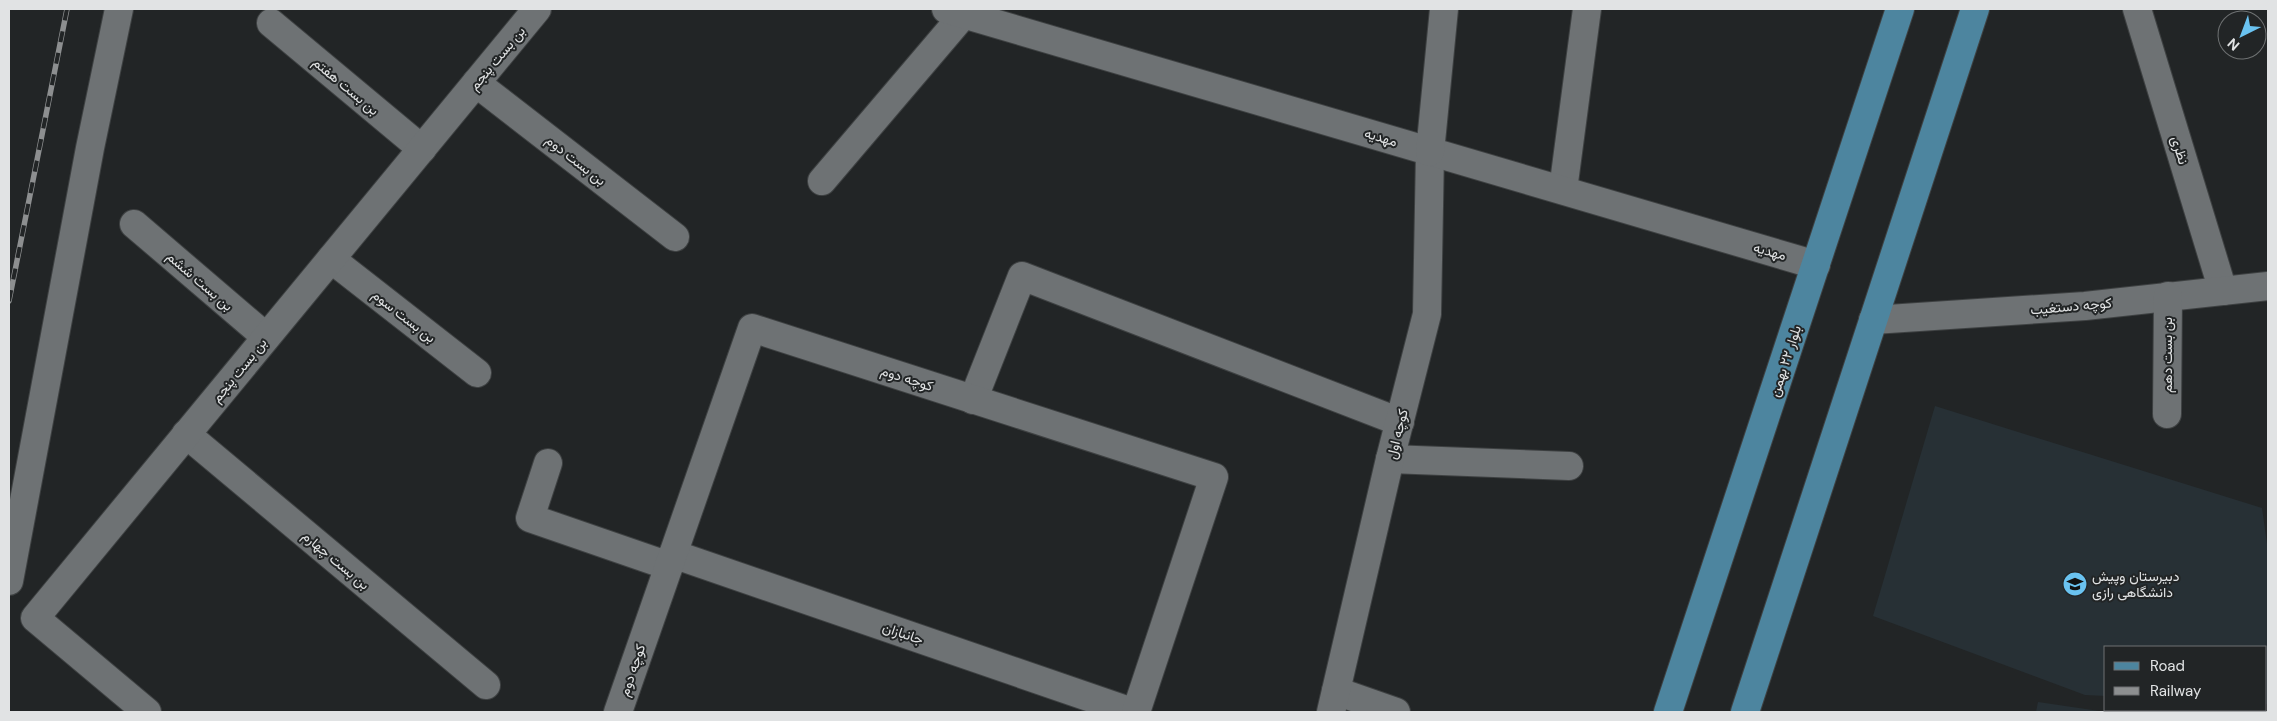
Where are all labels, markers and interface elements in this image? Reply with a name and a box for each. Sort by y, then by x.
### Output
north arrow [2217,10,2267,60]
street label: بن بست پنجم [465,22,530,94]
text: N [2223,35,2243,55]
street label: بن بست هفتم [309,53,383,119]
street label: مهدیه [1362,123,1400,151]
street label: بن بست دوم [542,131,610,189]
street label: نظری [2167,134,2193,166]
street label: مهدیه [1751,238,1789,264]
street label: بن بست ششم [163,247,237,315]
street label: بن بست سوم [368,285,440,347]
street label: کوچه دستغیب [2030,293,2113,320]
street label: بن بست دهم [2158,317,2176,393]
street label: بلوار ۲۲ بهمن [1765,323,1805,399]
street label: بن بست پنجم [207,334,271,407]
street label: کوچه دوم [878,361,935,396]
street label: کوچه اول [1382,407,1413,461]
street label: بن بست چهارم [298,527,373,594]
place label: دبیرستان وپیش دانشگاهی رازی [2092,567,2180,601]
school or university icon: دبیرستان وپیش دانشگاهی رازی [2062,571,2088,597]
street label: جانبازان [880,618,926,648]
street label: کوچه دوم [615,642,650,699]
legend [2104,646,2267,711]
text: Road [2150,656,2185,676]
text: Railway [2150,681,2202,701]

